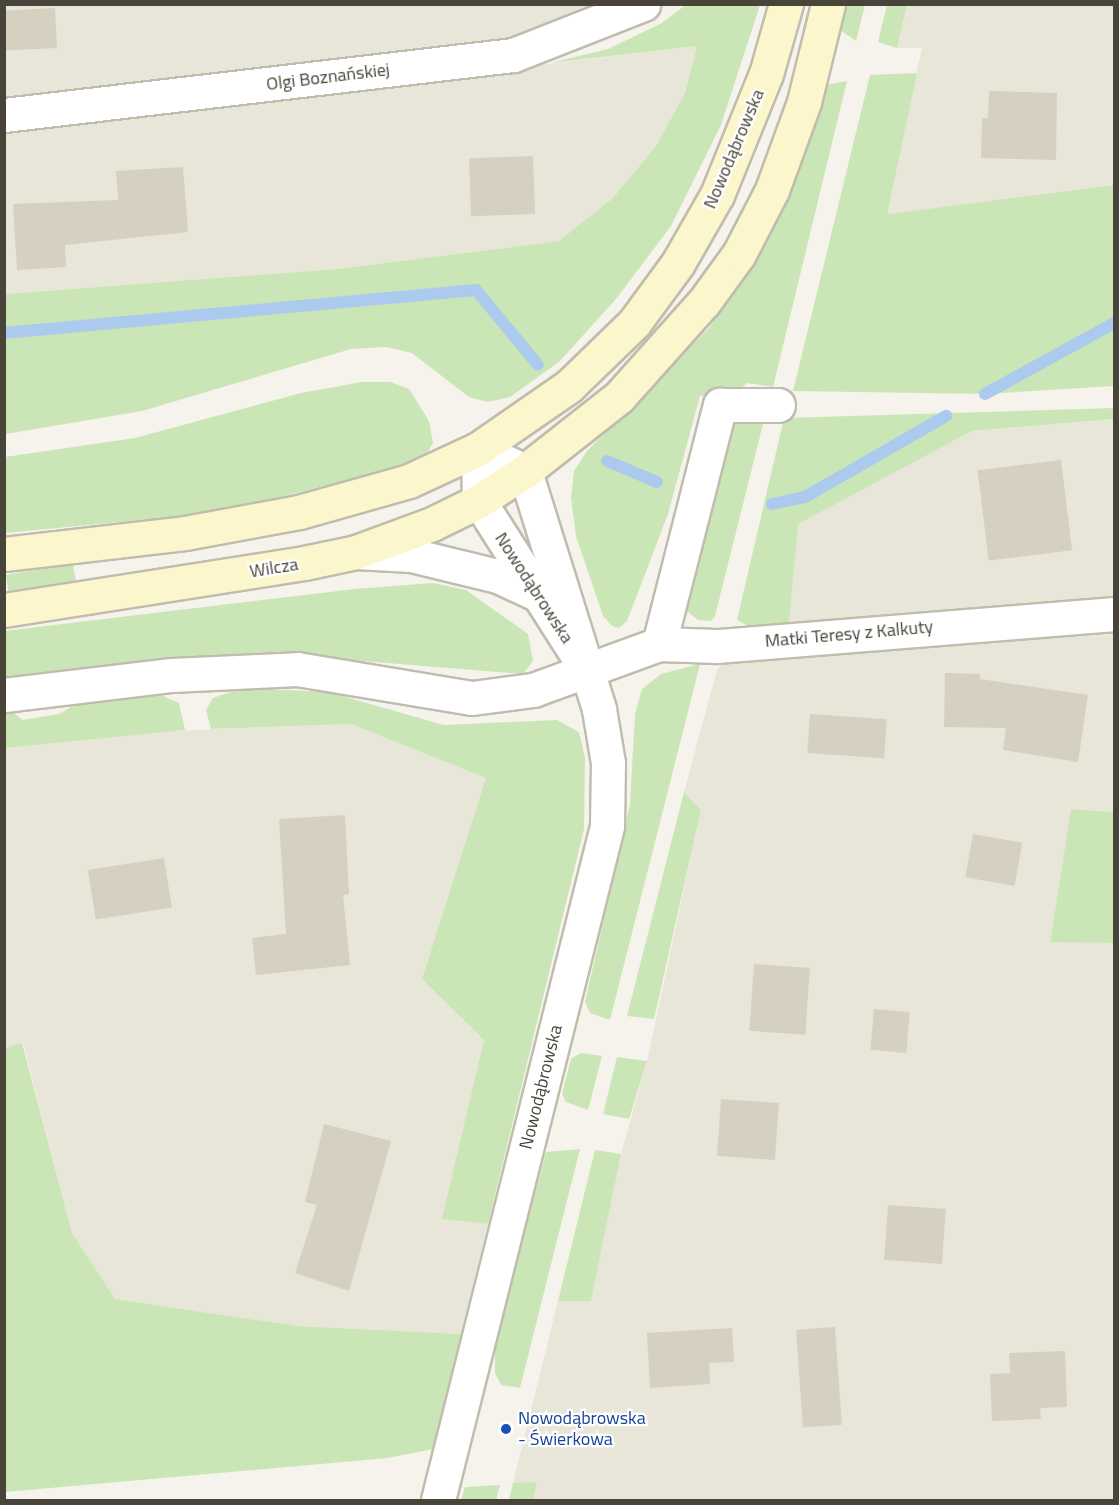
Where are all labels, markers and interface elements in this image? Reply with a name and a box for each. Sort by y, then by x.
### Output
street label: Olgi Boznańskiej [265,59,391,95]
street label: Nowodąbrowska [699,86,769,212]
street label: Nowodąbrowska [490,529,578,647]
street label: Wilcza [248,553,300,583]
street label: Matki Teresy z Kalkuty [764,616,934,652]
street label: Nowodąbrowska [515,1022,567,1152]
place label: Nowodąbrowska - Świerkowa [518,1408,646,1450]
marker: Nowodąbrowska - Świerkowa [499,1422,513,1436]

